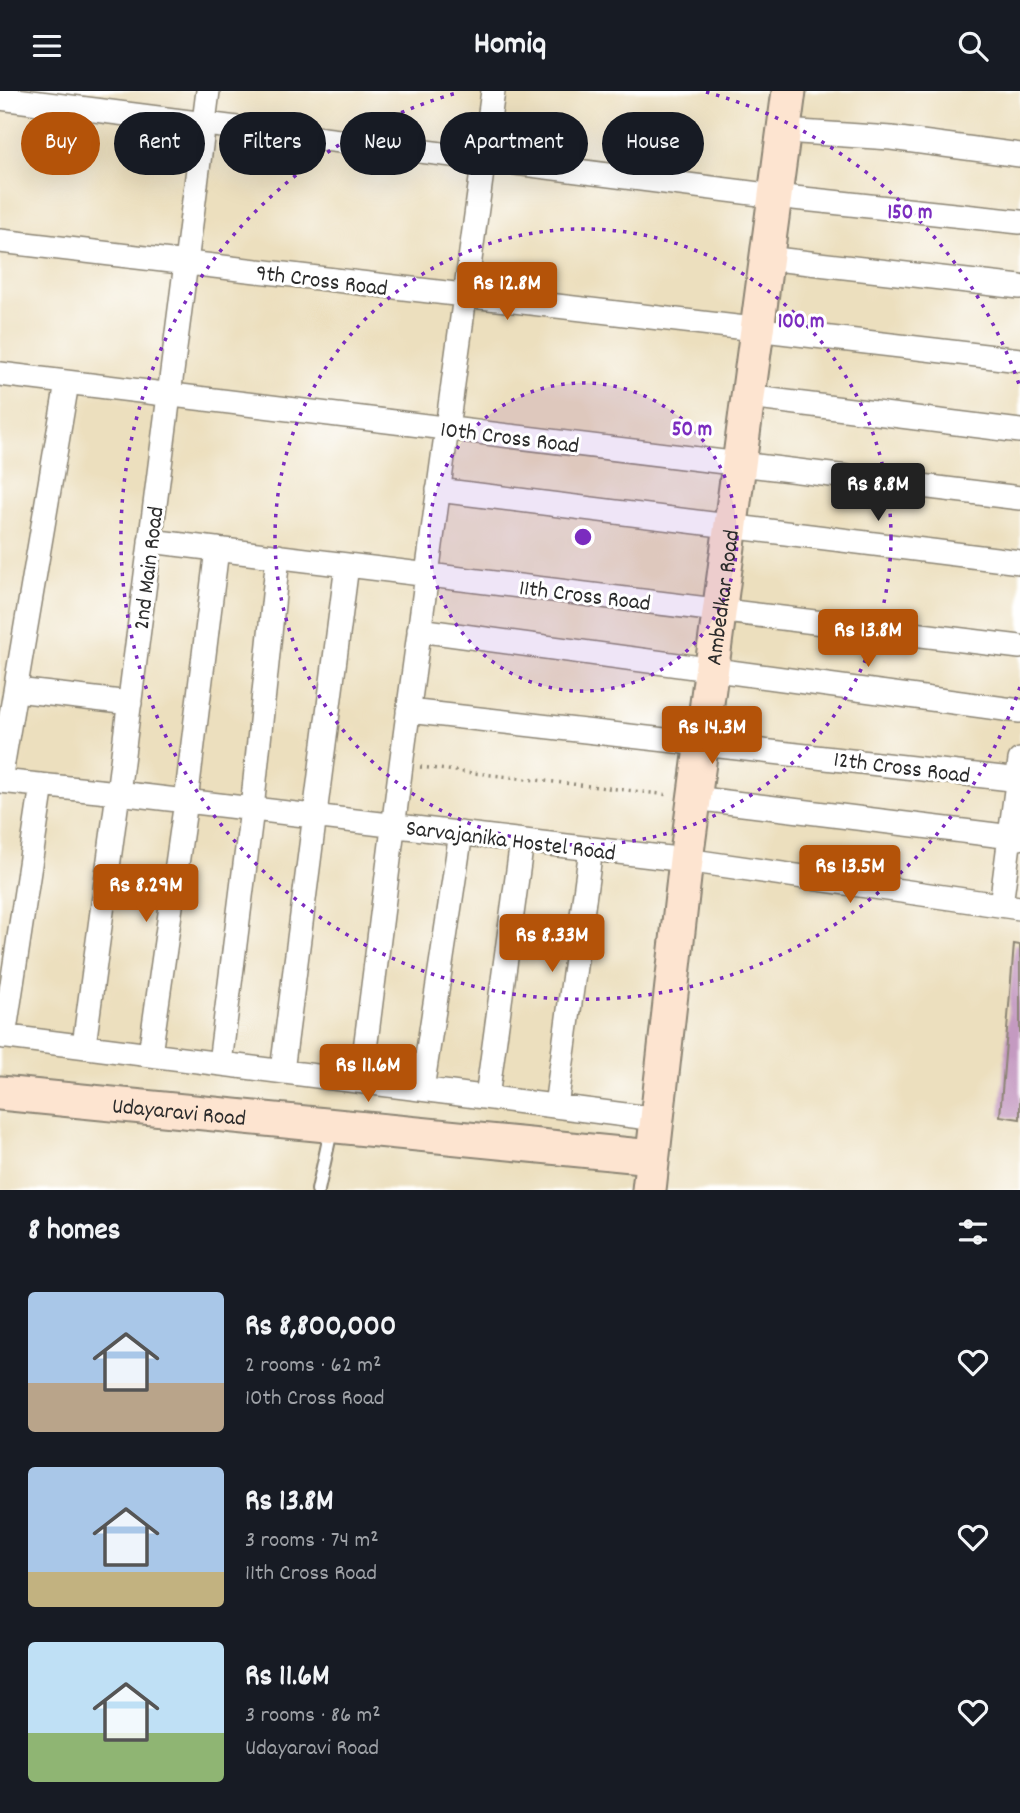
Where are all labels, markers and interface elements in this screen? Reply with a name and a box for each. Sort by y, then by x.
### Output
text: Homiq [474,23,546,69]
icon: menu [28,27,66,65]
icon: search [954,27,992,65]
chip: Buy [21,112,100,175]
chip: Rent [114,112,205,175]
chip: Filters [219,112,326,175]
chip: New [340,112,426,175]
chip: Apartment [440,112,588,175]
chip: House [602,112,704,175]
text: 150 m [887,199,933,229]
street label: 9th Cross Road [254,258,389,307]
pin: Rs 12.8M [435,263,579,322]
text: Rs 12.8M [473,268,541,301]
text: 100 m [778,308,824,338]
street label: 10th Cross Road [438,415,581,464]
text: 50 m [672,416,712,446]
pin: Rs 8.8M [813,463,943,523]
text: Rs 8.8M [847,469,909,502]
street label: 2nd Main Road [127,505,174,632]
centre of rings [571,525,595,549]
street label: Ambedkar Road [699,528,750,668]
street label: 11th Cross Road [517,573,652,622]
pin: Rs 13.8M [796,609,940,669]
text: Rs 13.8M [834,615,902,648]
pin: Rs 14.3M [640,707,784,766]
text: Rs 14.3M [678,712,746,745]
street label: 12th Cross Road [831,745,972,794]
street label: Sarvajanika Hostel Road [404,813,617,872]
pin: Rs 13.5M [778,845,922,905]
text: Rs 13.5M [815,851,885,884]
pin: Rs 8.29M [74,865,218,924]
text: Rs 8.29M [109,870,183,903]
pin: Rs 8.33M [480,915,624,974]
text: Rs 8.33M [515,920,589,953]
pin: Rs 11.6M [296,1045,440,1104]
text: Rs 11.6M [336,1050,400,1083]
street label: Udayaravi Road [110,1091,247,1137]
text: 8 homes [28,1211,120,1254]
icon: filters [954,1213,992,1251]
text: Rs 8,800,000 [245,1307,396,1350]
icon: home [84,1320,168,1404]
icon: heart [954,1343,992,1381]
text: 2 rooms · 62 m² [245,1350,381,1383]
text: 10th Cross Road [245,1383,385,1416]
text: Rs 13.8M [245,1482,334,1525]
icon: home [84,1495,168,1579]
icon: heart [954,1518,992,1556]
text: 3 rooms · 74 m² [245,1525,379,1558]
text: 11th Cross Road [245,1558,377,1591]
text: Rs 11.6M [245,1657,330,1700]
icon: home [84,1670,168,1754]
icon: heart [954,1693,992,1731]
text: 3 rooms · 86 m² [245,1700,381,1733]
text: Udayaravi Road [245,1733,379,1766]

